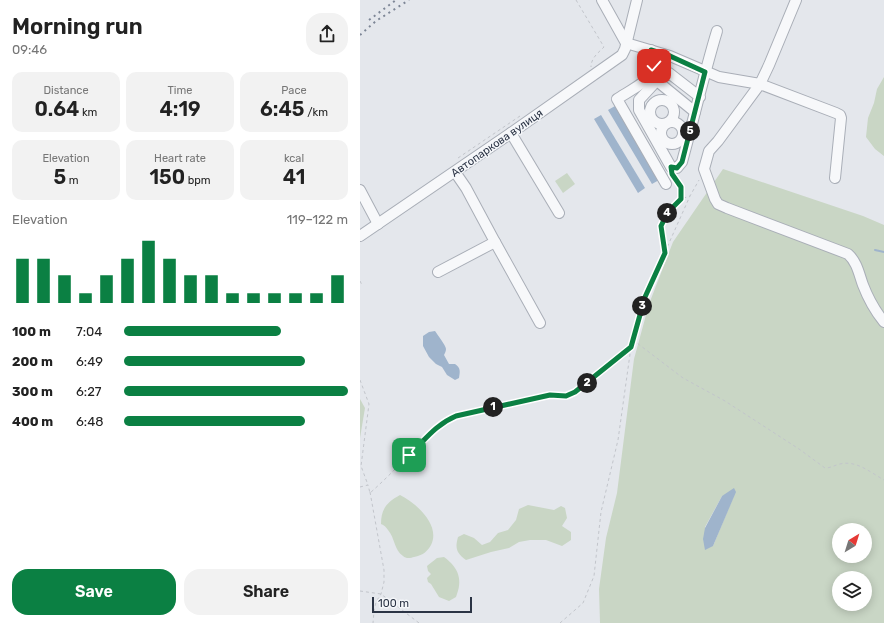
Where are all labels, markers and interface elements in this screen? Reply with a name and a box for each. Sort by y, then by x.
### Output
text: Morning run [12,13,143,40]
button: share [306,13,348,55]
text: 09:46 [12,42,47,57]
pin [637,49,671,83]
icon: check [643,55,665,77]
text: Distance [43,84,89,97]
text: Time [168,84,192,97]
text: Pace [281,84,307,97]
text: 0.64 [35,97,79,121]
text: 4:19 [159,97,201,121]
text: 6:45 [260,97,304,121]
text: km [79,106,97,119]
text: /km [304,106,328,119]
street label: Автопаркова вулиця [449,106,545,180]
pin: 5 [680,121,700,141]
text: 5 [686,124,694,137]
text: Elevation [42,152,90,165]
text: Heart rate [154,152,206,165]
text: kcal [284,152,304,165]
text: 5 [53,165,66,189]
text: 150 [149,165,185,189]
text: 41 [283,165,305,189]
text: m [66,174,79,187]
text: bpm [185,174,211,187]
pin: 4 [657,203,677,223]
text: 4 [663,206,671,219]
text: Elevation [12,212,68,227]
text: 119–122 m [287,212,348,227]
pin: 3 [632,296,652,316]
text: 3 [638,299,646,312]
text: 100 m [12,324,51,339]
text: 7:04 [76,324,102,339]
text: 200 m [12,354,53,369]
text: 6:49 [76,354,103,369]
pin: 2 [577,373,597,393]
text: 2 [583,376,591,389]
text: 300 m [12,384,53,399]
text: 6:27 [76,384,101,399]
pin: 1 [483,397,503,417]
text: 1 [490,400,496,413]
text: 400 m [12,414,53,429]
text: 6:48 [76,414,104,429]
pin [392,438,426,472]
icon: arrive [398,444,420,466]
north arrow [832,523,872,563]
map controls [832,523,872,611]
button: Save [12,569,176,615]
button: Share [184,569,348,615]
button: layers [832,571,872,611]
scale bar [372,595,472,614]
text: 100 m [378,597,409,610]

